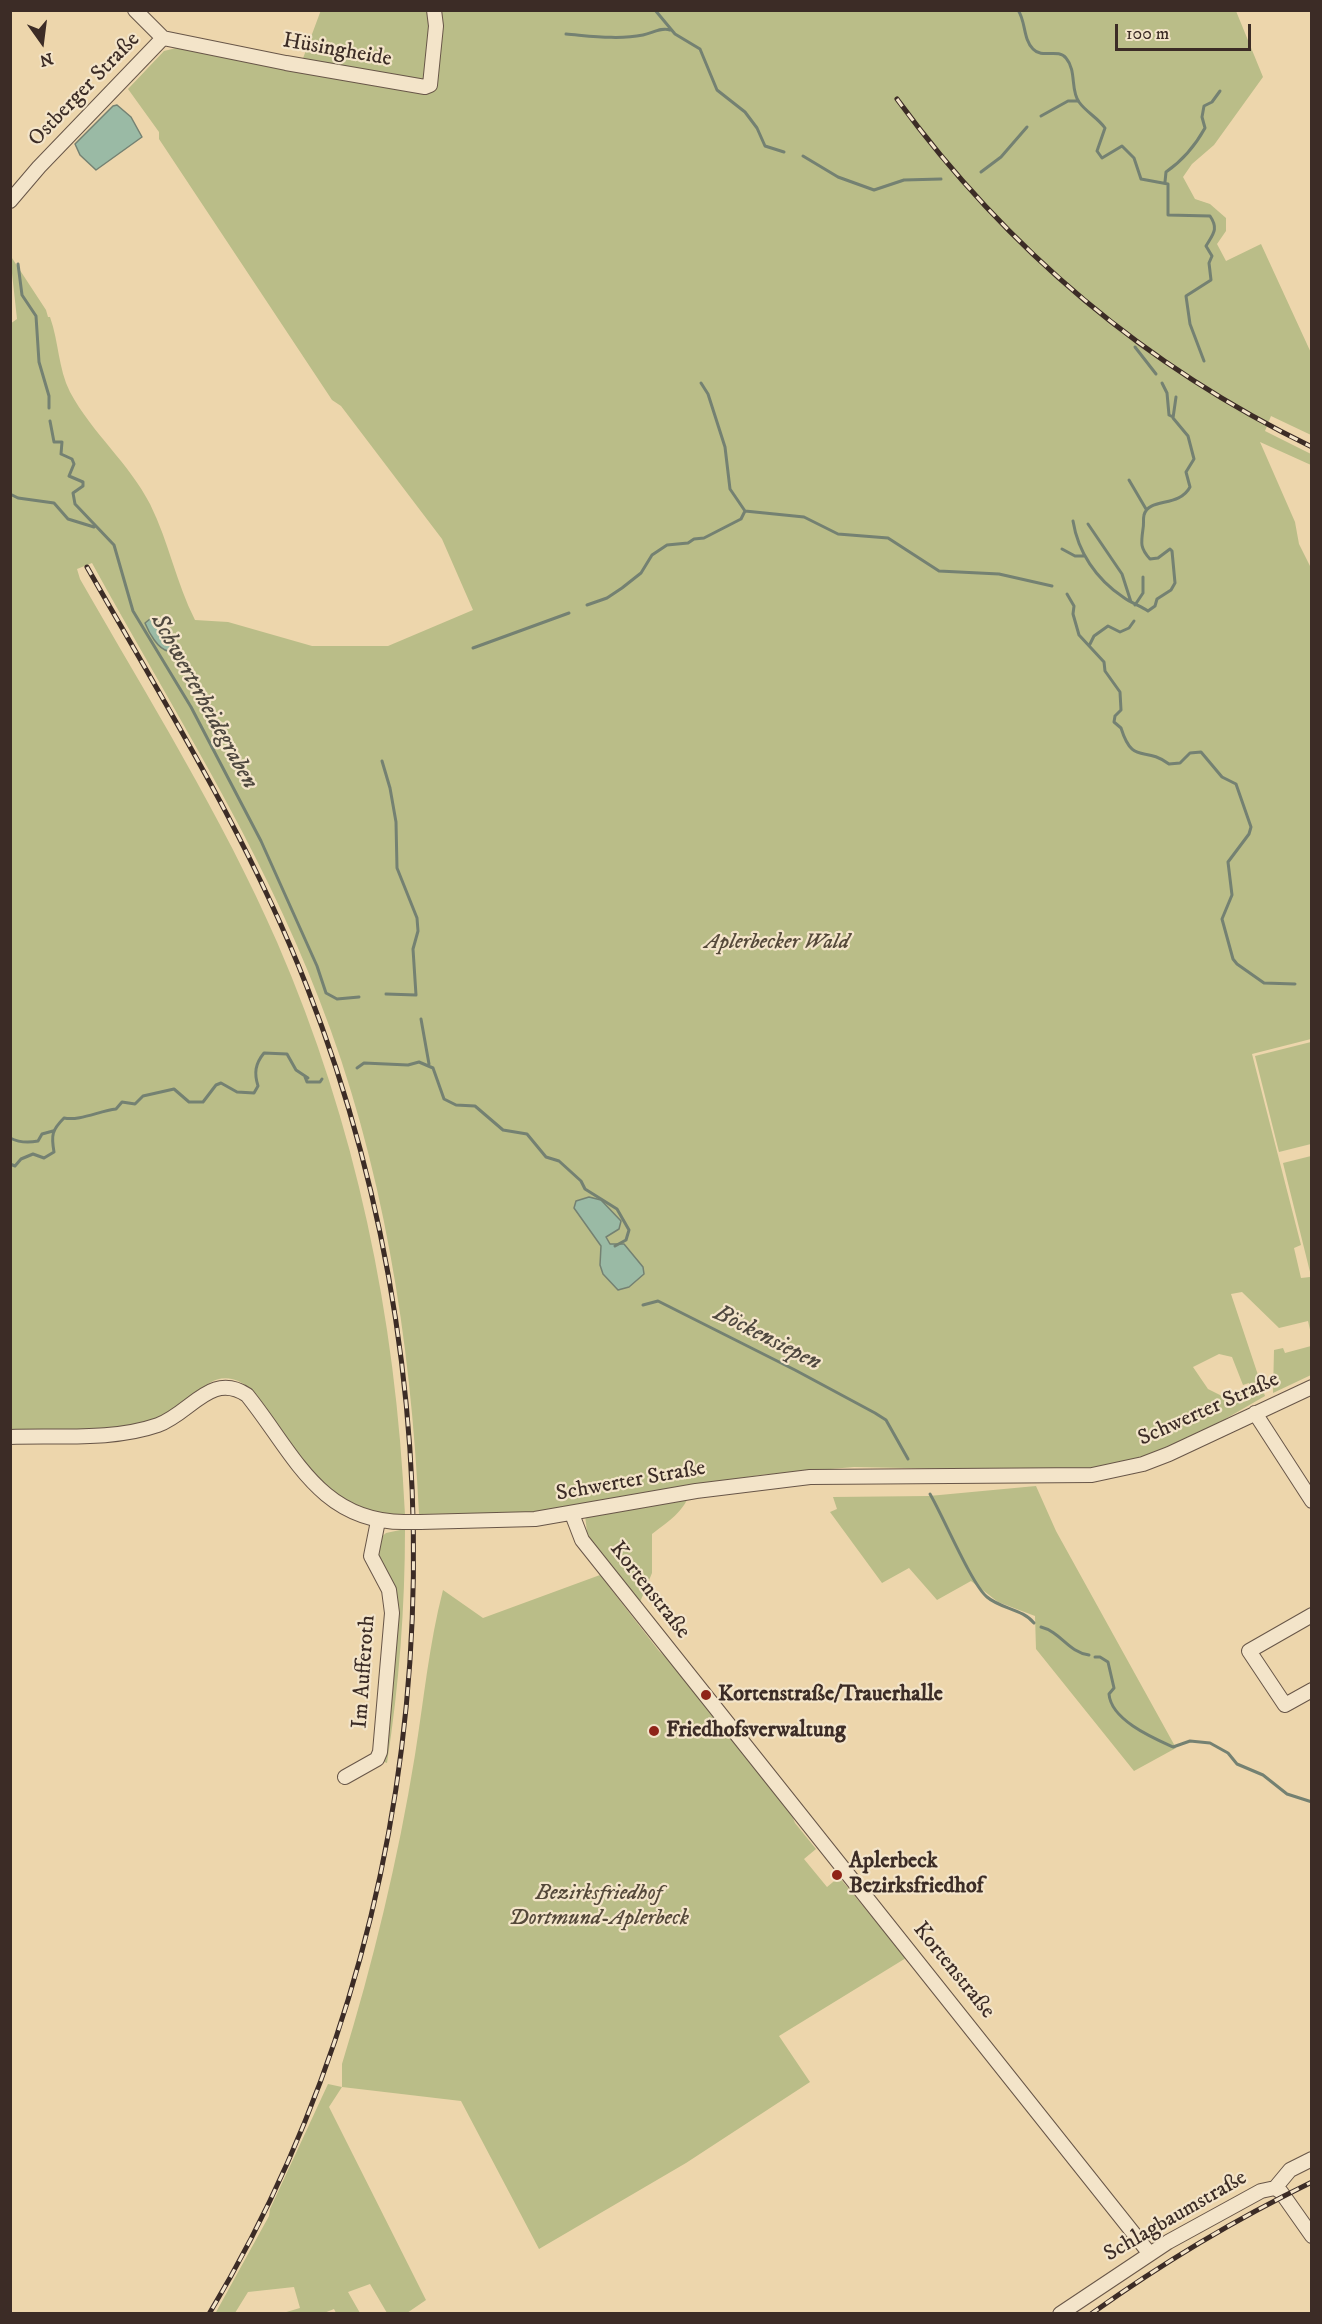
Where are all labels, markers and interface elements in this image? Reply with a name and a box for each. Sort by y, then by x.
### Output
north arrow [12,12,72,72]
scale bar [1118,12,1254,50]
text: 100 m [1126,23,1169,45]
street label: Ostberger Straße [24,27,146,153]
street label: Hüsingheide [280,28,394,74]
text: N [38,48,55,71]
water label: Schwerterheidegraben [143,609,263,795]
park label: Aplerbecker Wald [705,930,849,956]
water label: Böckensiepen [709,1300,825,1378]
street label: Schwerter Straße [1135,1367,1283,1453]
street label: Schwerter Straße [554,1456,708,1508]
street label: Kortenstraße [603,1537,695,1645]
street label: Im Aufferoth [348,1614,382,1730]
place label: Kortenstraße/Trauerhalle [718,1682,943,1708]
marker: Kortenstraße/Trauerhalle [699,1688,713,1702]
place label: Friedhofsverwaltung [666,1718,846,1744]
marker: Friedhofsverwaltung [647,1724,661,1738]
place label: Aplerbeck Bezirksfriedhof [849,1849,984,1900]
marker: Aplerbeck Bezirksfriedhof [830,1868,844,1882]
park label: Bezirksfriedhof Dortmund-Aplerbeck [509,1881,689,1933]
street label: Kortenstraße [906,1918,1000,2024]
street label: Schlagbaumstraße [1100,2165,1252,2269]

